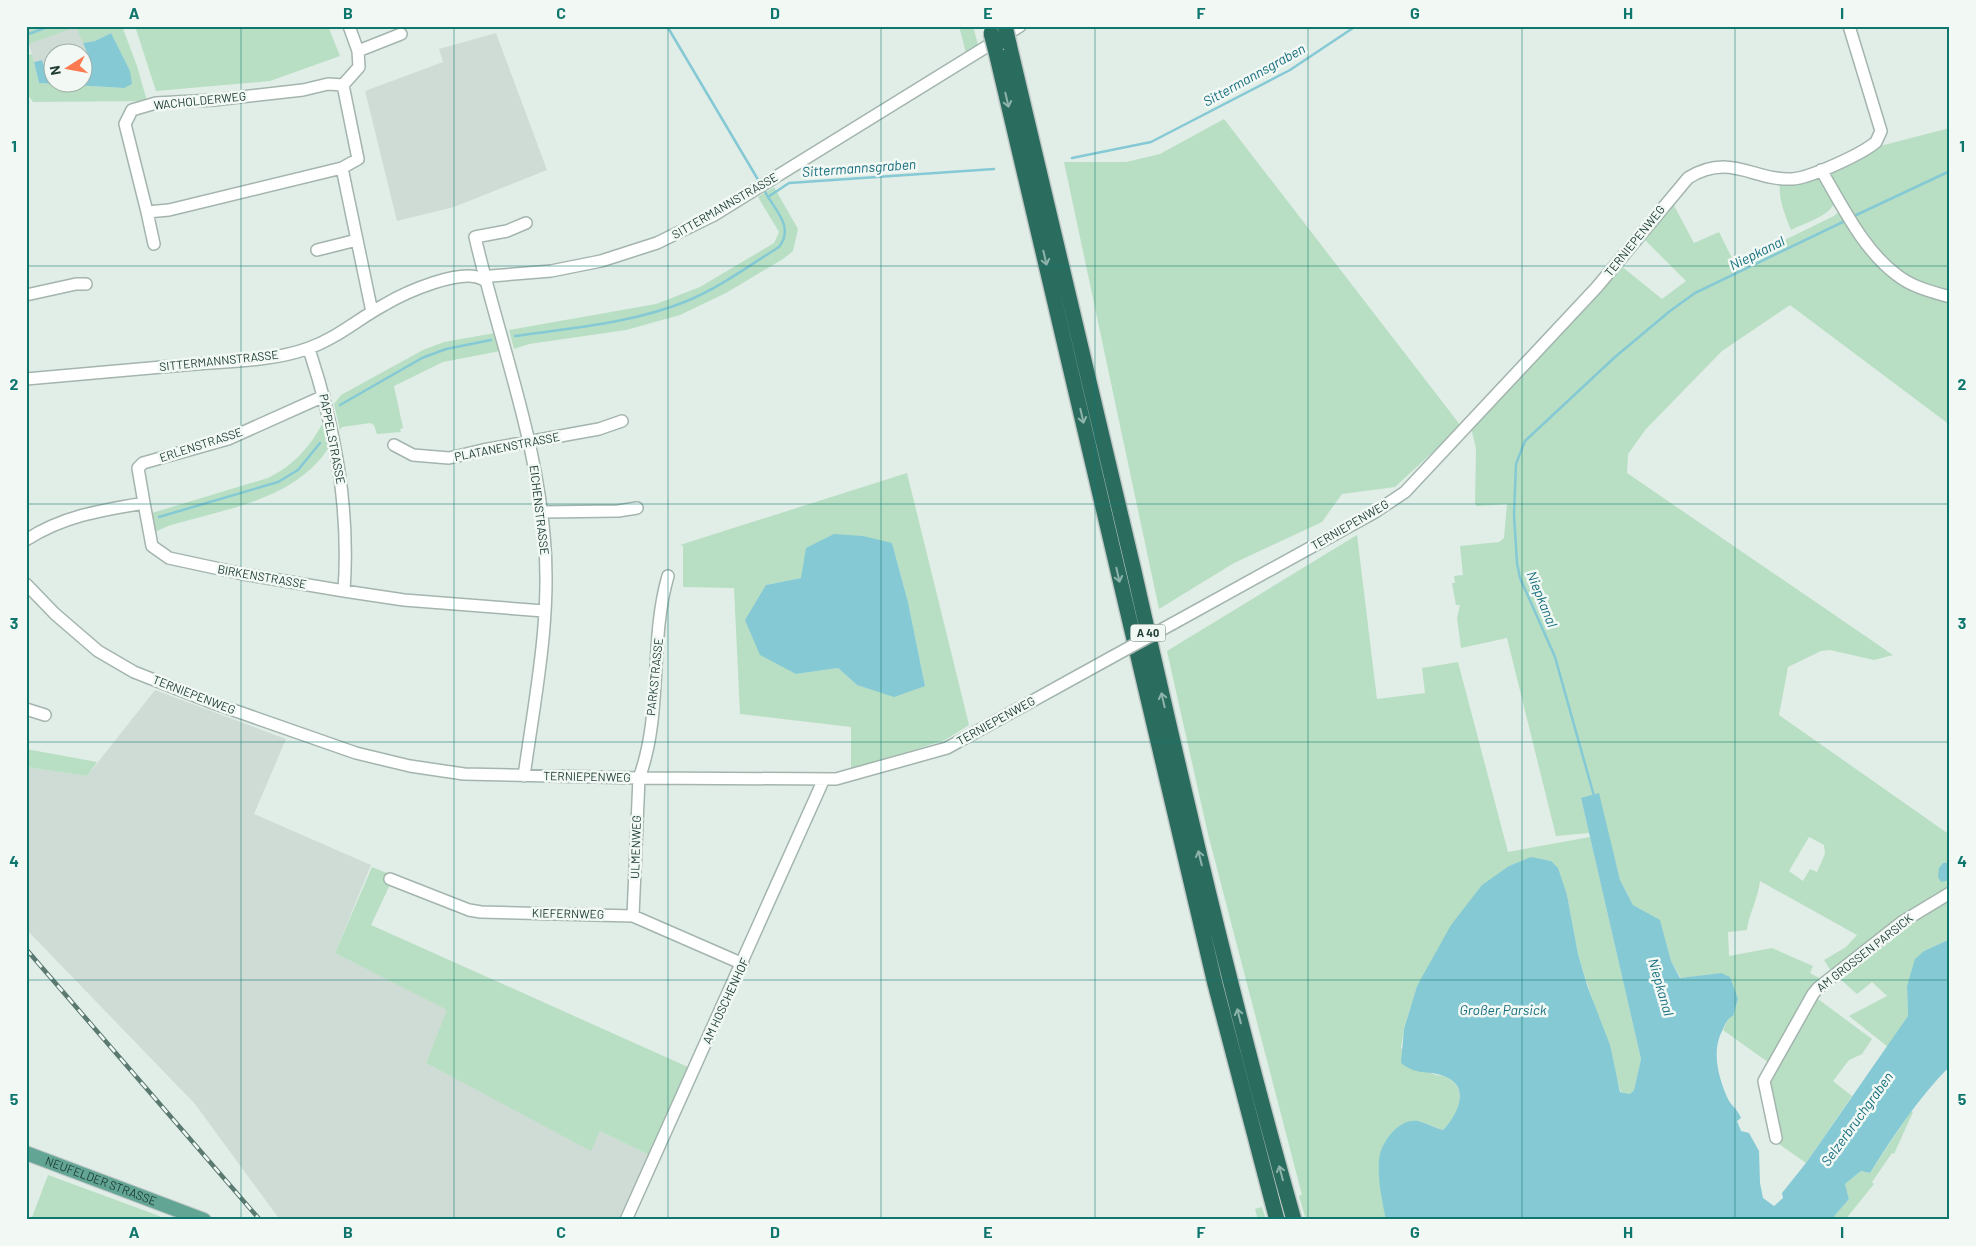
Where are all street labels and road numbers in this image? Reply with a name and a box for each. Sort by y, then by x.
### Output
street label: WACHOLDERWEG [153,88,247,112]
street label: SITTERMANNSTRASSE [669,169,780,241]
street label: TERNIEPENWEG [1601,202,1667,279]
street label: SITTERMANNSTRASSE [159,347,279,373]
street label: PAPPELSTRASSE [317,392,349,485]
street label: ERLENSTRASSE [157,424,244,464]
street label: PLATANENSTRASSE [453,429,561,463]
street label: EICHENSTRASSE [528,464,552,556]
street label: TERNIEPENWEG [1308,496,1391,552]
street label: BIRKENSTRASSE [217,561,308,591]
road number: A 40 [1130,624,1166,641]
street label: PARKSTRASSE [643,637,665,717]
street label: TERNIEPENWEG [151,672,238,716]
street label: TERNIEPENWEG [954,693,1037,747]
street label: TERNIEPENWEG [543,768,631,784]
street label: ULMENWEG [627,815,643,879]
street label: KIEFERNWEG [532,905,604,921]
street label: AM GROSSEN PARSICK [1813,910,1916,994]
street label: AM HOSCHENHOF [699,955,751,1046]
street label: NEUFELDER STRASSE [44,1153,159,1208]

